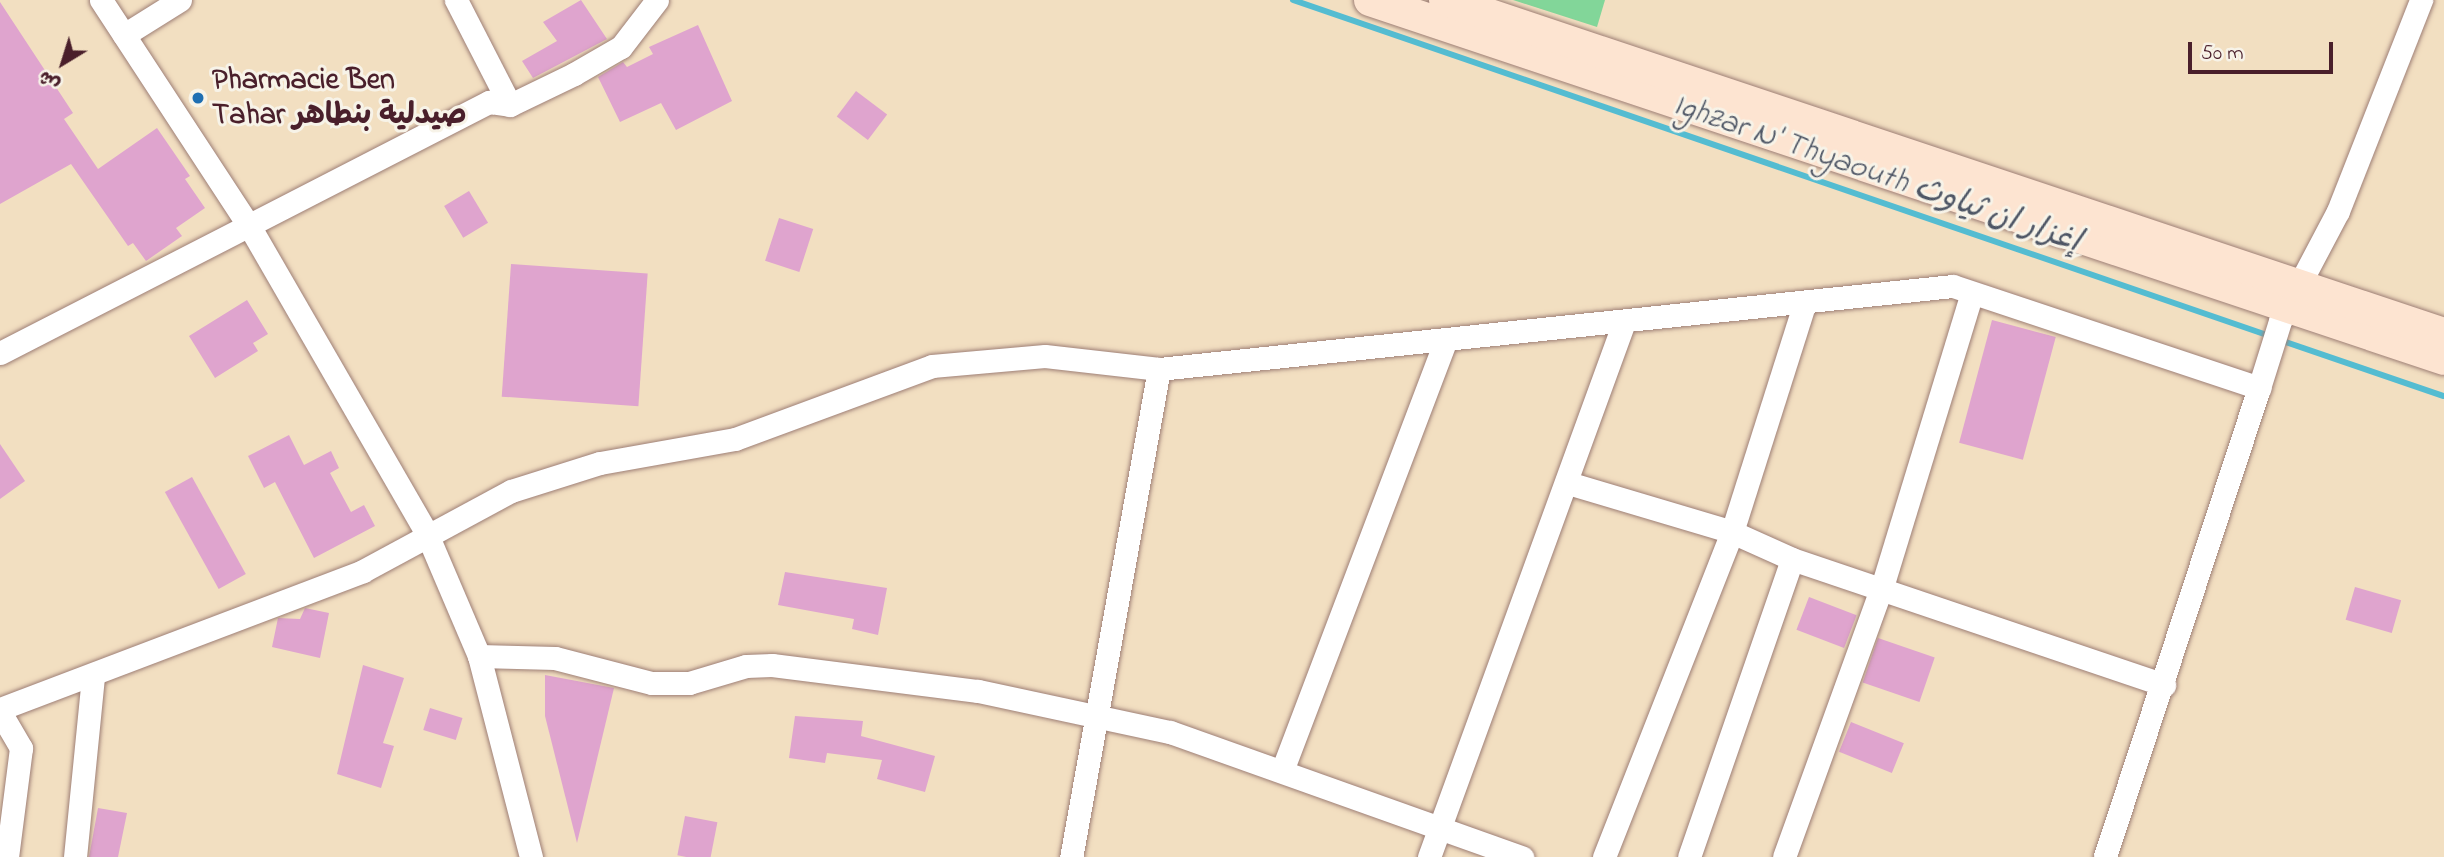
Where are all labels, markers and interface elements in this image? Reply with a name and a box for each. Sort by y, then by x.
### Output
north arrow [28,28,98,98]
scale bar [2192,28,2337,72]
text: 50 m [2201,39,2244,69]
text: ش [33,63,66,97]
place label: Pharmacie Ben Tahar صيدلية بنطاهر [212,63,467,134]
water label: Ighzar N' Thyaouth إغزار ان ثياوث [1667,87,2085,263]
marker: Pharmacie Ben Tahar صيدلية بنطاهر [190,90,206,106]

